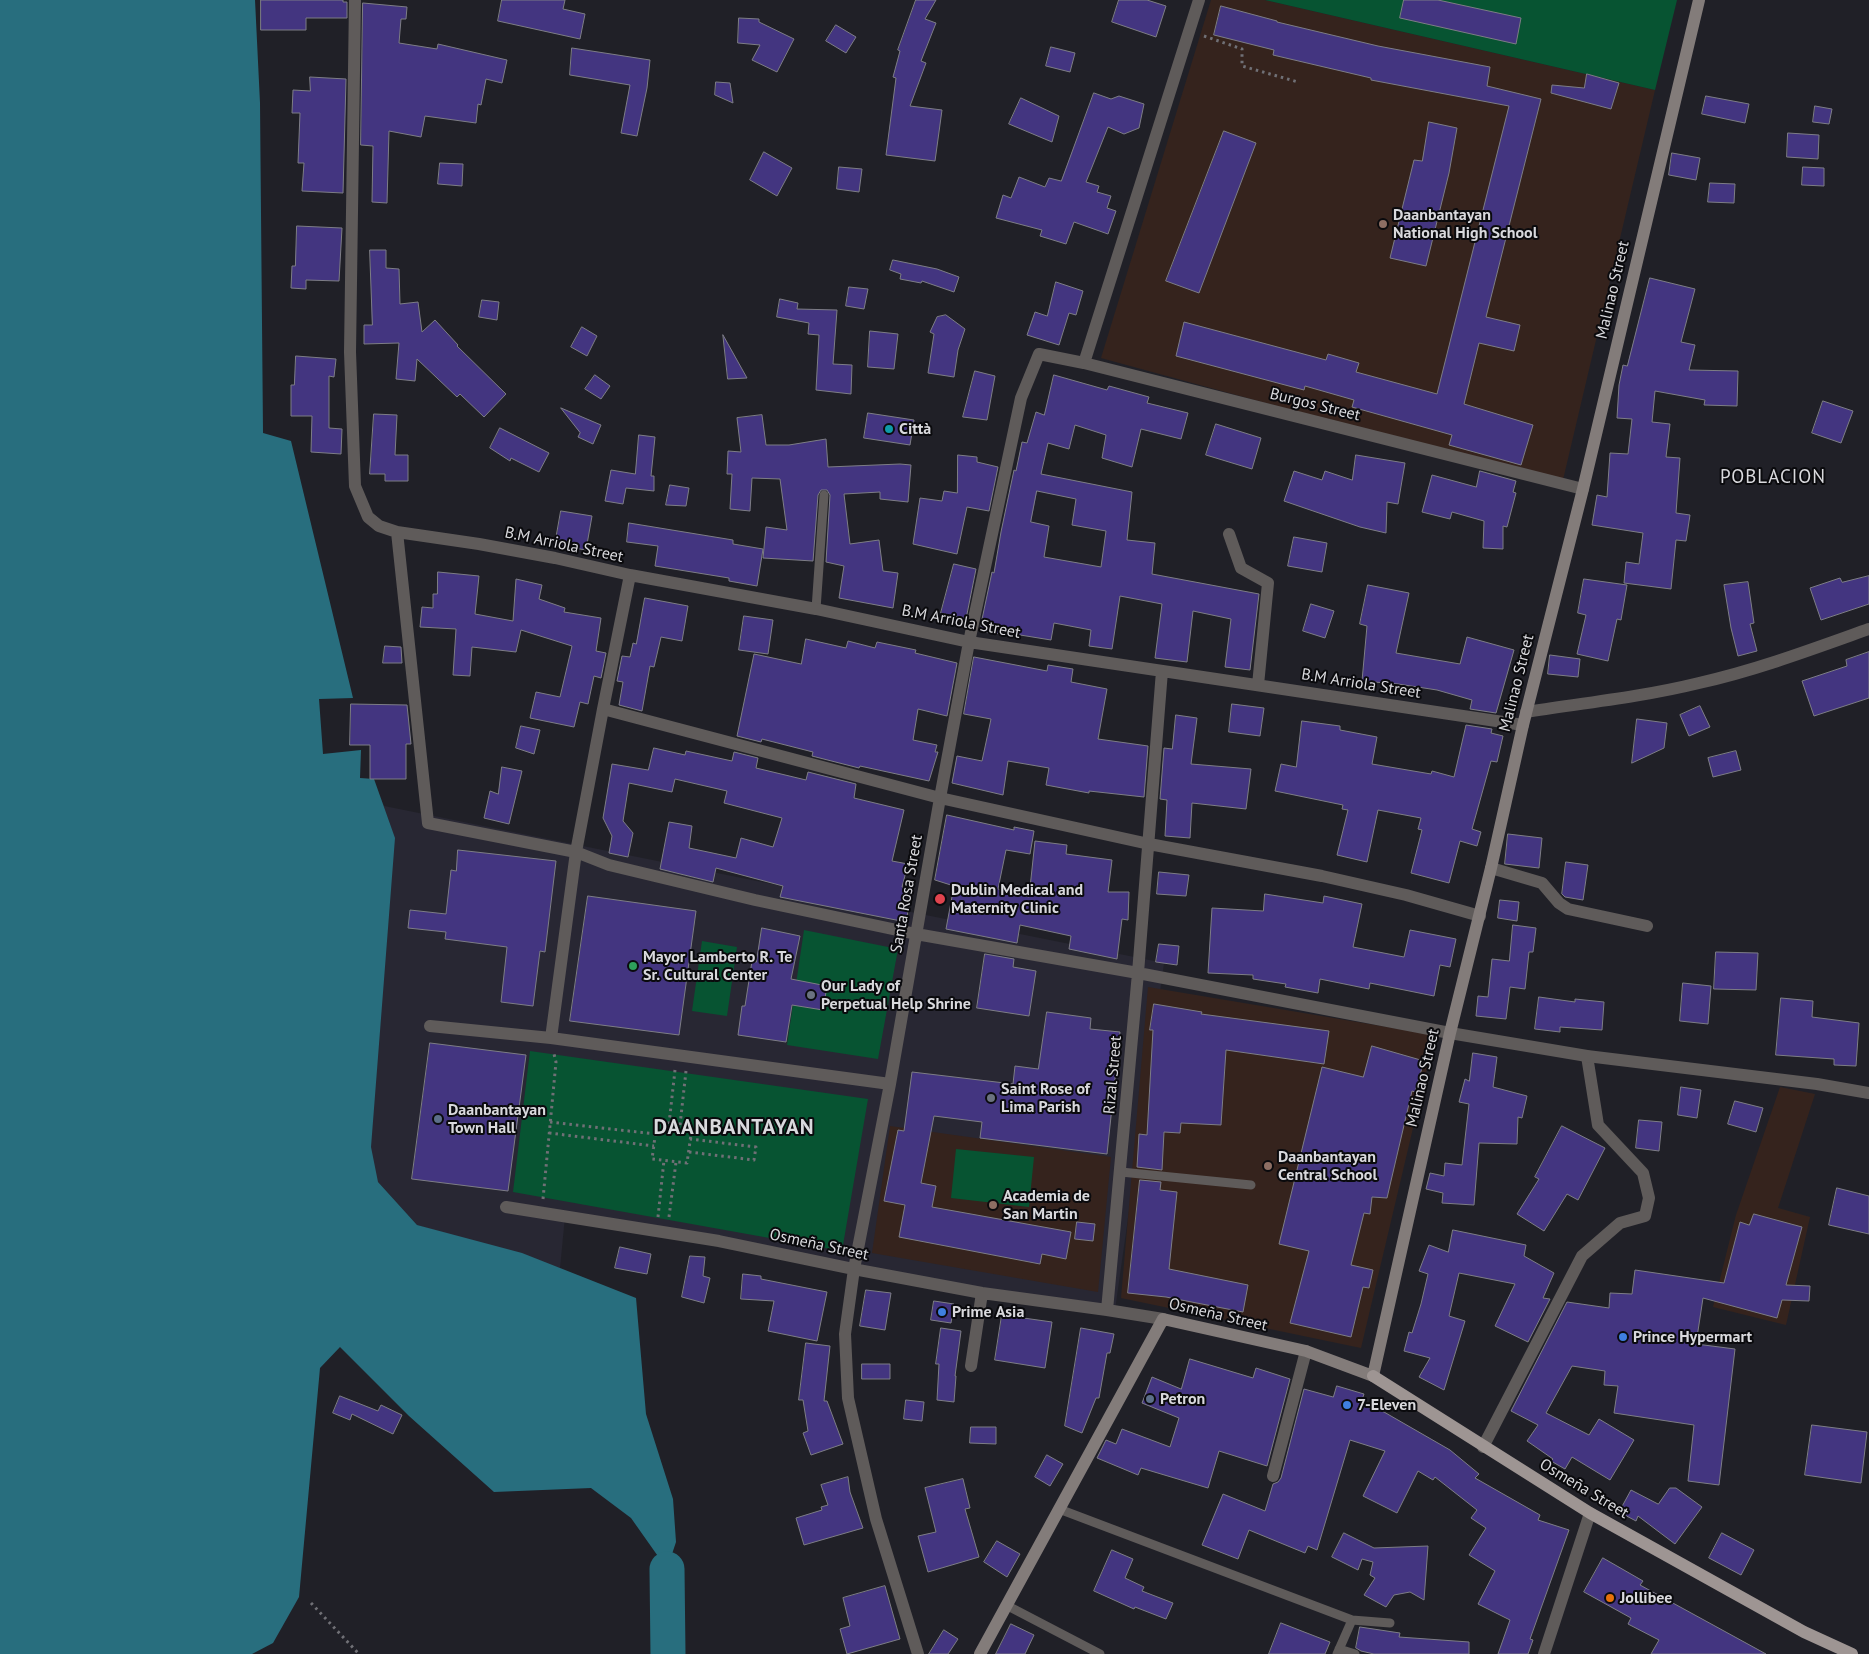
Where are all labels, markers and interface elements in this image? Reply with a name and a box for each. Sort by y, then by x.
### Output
place label: Daanbantayan National High School [1393,205,1537,243]
marker: Daanbantayan National High School [1377,218,1389,230]
street label: Malinao Street [1592,239,1634,341]
street label: Burgos Street [1268,385,1362,425]
place label: Città [899,419,931,439]
marker: Città [883,423,895,435]
district label: POBLACION [1719,467,1827,489]
street label: B.M Arriola Street [503,523,625,567]
street label: B.M Arriola Street [900,601,1022,643]
street label: Malinao Street [1496,632,1538,734]
street label: B.M Arriola Street [1300,665,1422,703]
street label: Santa Rosa Street [887,833,927,955]
place label: Dublin Medical and Maternity Clinic [951,880,1083,918]
marker: Dublin Medical and Maternity Clinic [933,892,947,906]
place label: Mayor Lamberto R. Te Sr. Cultural Center [643,947,792,985]
marker: Mayor Lamberto R. Te Sr. Cultural Center [627,960,639,972]
place label: Our Lady of Perpetual Help Shrine [821,976,971,1014]
marker: Our Lady of Perpetual Help Shrine [805,989,817,1001]
street label: Malinao Street [1402,1027,1444,1129]
street label: Rizal Street [1100,1035,1126,1115]
place label: Saint Rose of Lima Parish [1001,1079,1090,1117]
marker: Saint Rose of Lima Parish [985,1092,997,1104]
place label: Daanbantayan Town Hall [448,1100,546,1138]
marker: Daanbantayan Town Hall [432,1113,444,1125]
district label: DAANBANTAYAN [652,1115,816,1141]
place label: Daanbantayan Central School [1278,1147,1377,1185]
marker: Daanbantayan Central School [1262,1160,1274,1172]
place label: Academia de San Martin [1003,1186,1090,1224]
marker: Academia de San Martin [987,1199,999,1211]
street label: Osmeña Street [768,1225,870,1265]
street label: Osmeña Street [1167,1294,1269,1336]
place label: Prime Asia [952,1302,1024,1322]
marker: Prime Asia [936,1306,948,1318]
place label: Prince Hypermart [1633,1327,1752,1347]
marker: Prince Hypermart [1617,1331,1629,1343]
place label: Petron [1160,1389,1205,1409]
marker: Petron [1144,1393,1156,1405]
place label: 7-Eleven [1357,1395,1416,1415]
marker: 7-Eleven [1341,1399,1353,1411]
street label: Osmeña Street [1536,1455,1632,1523]
place label: Jollibee [1620,1588,1672,1608]
marker: Jollibee [1604,1592,1616,1604]

